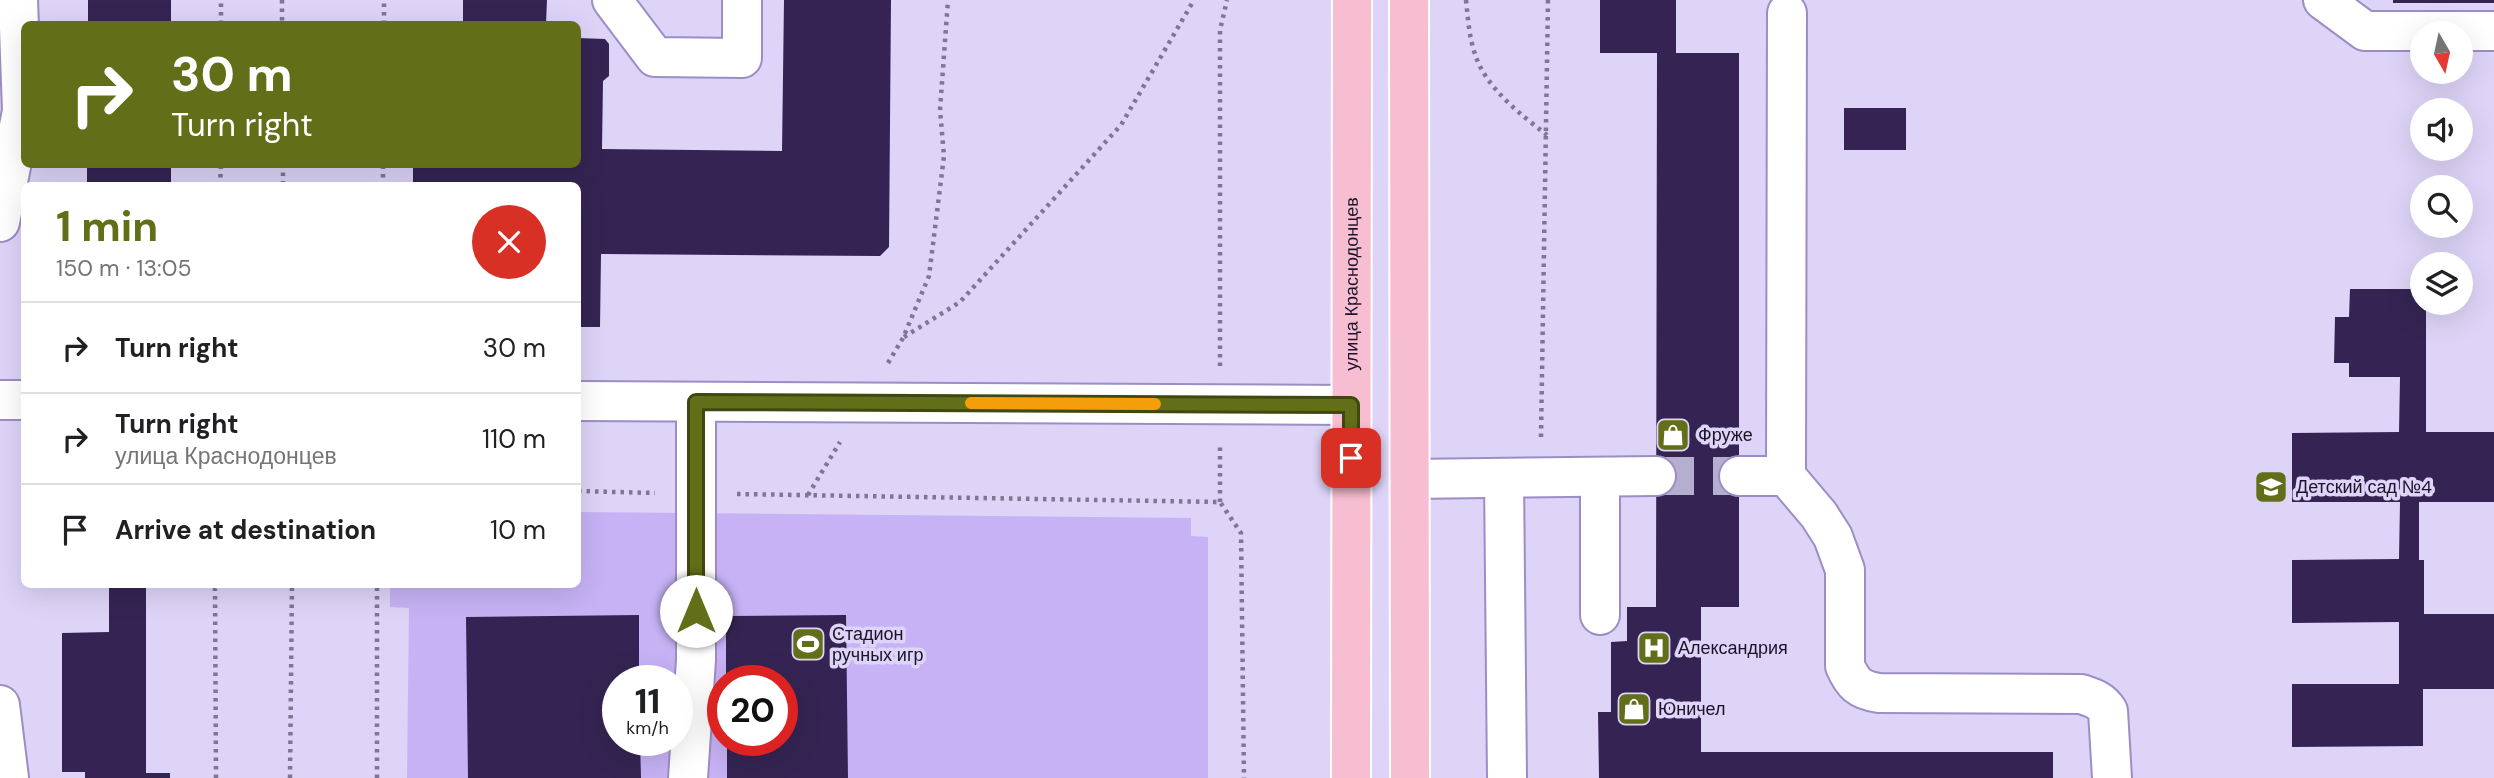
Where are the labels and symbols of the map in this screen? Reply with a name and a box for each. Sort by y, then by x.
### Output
north arrow [2410,21,2473,84]
street label: улица Краснодонцев [1340,197,1364,371]
shop icon: Фруже [1654,416,1692,454]
place label: Фруже [1698,423,1753,447]
pin [1321,428,1381,488]
school or university icon: Детский сад №4 [2252,468,2290,506]
place label: Детский сад №4 [2296,475,2432,499]
position arrow [659,574,733,648]
place label: Стадион ручных игр [832,622,923,667]
sports icon: Стадион ручных игр [789,625,827,663]
hospital icon: Александрия [1635,629,1673,667]
place label: Александрия [1678,636,1788,660]
speed limit sign: 20 [707,665,798,756]
shop icon: Юничел [1615,690,1653,728]
place label: Юничел [1658,697,1725,721]

